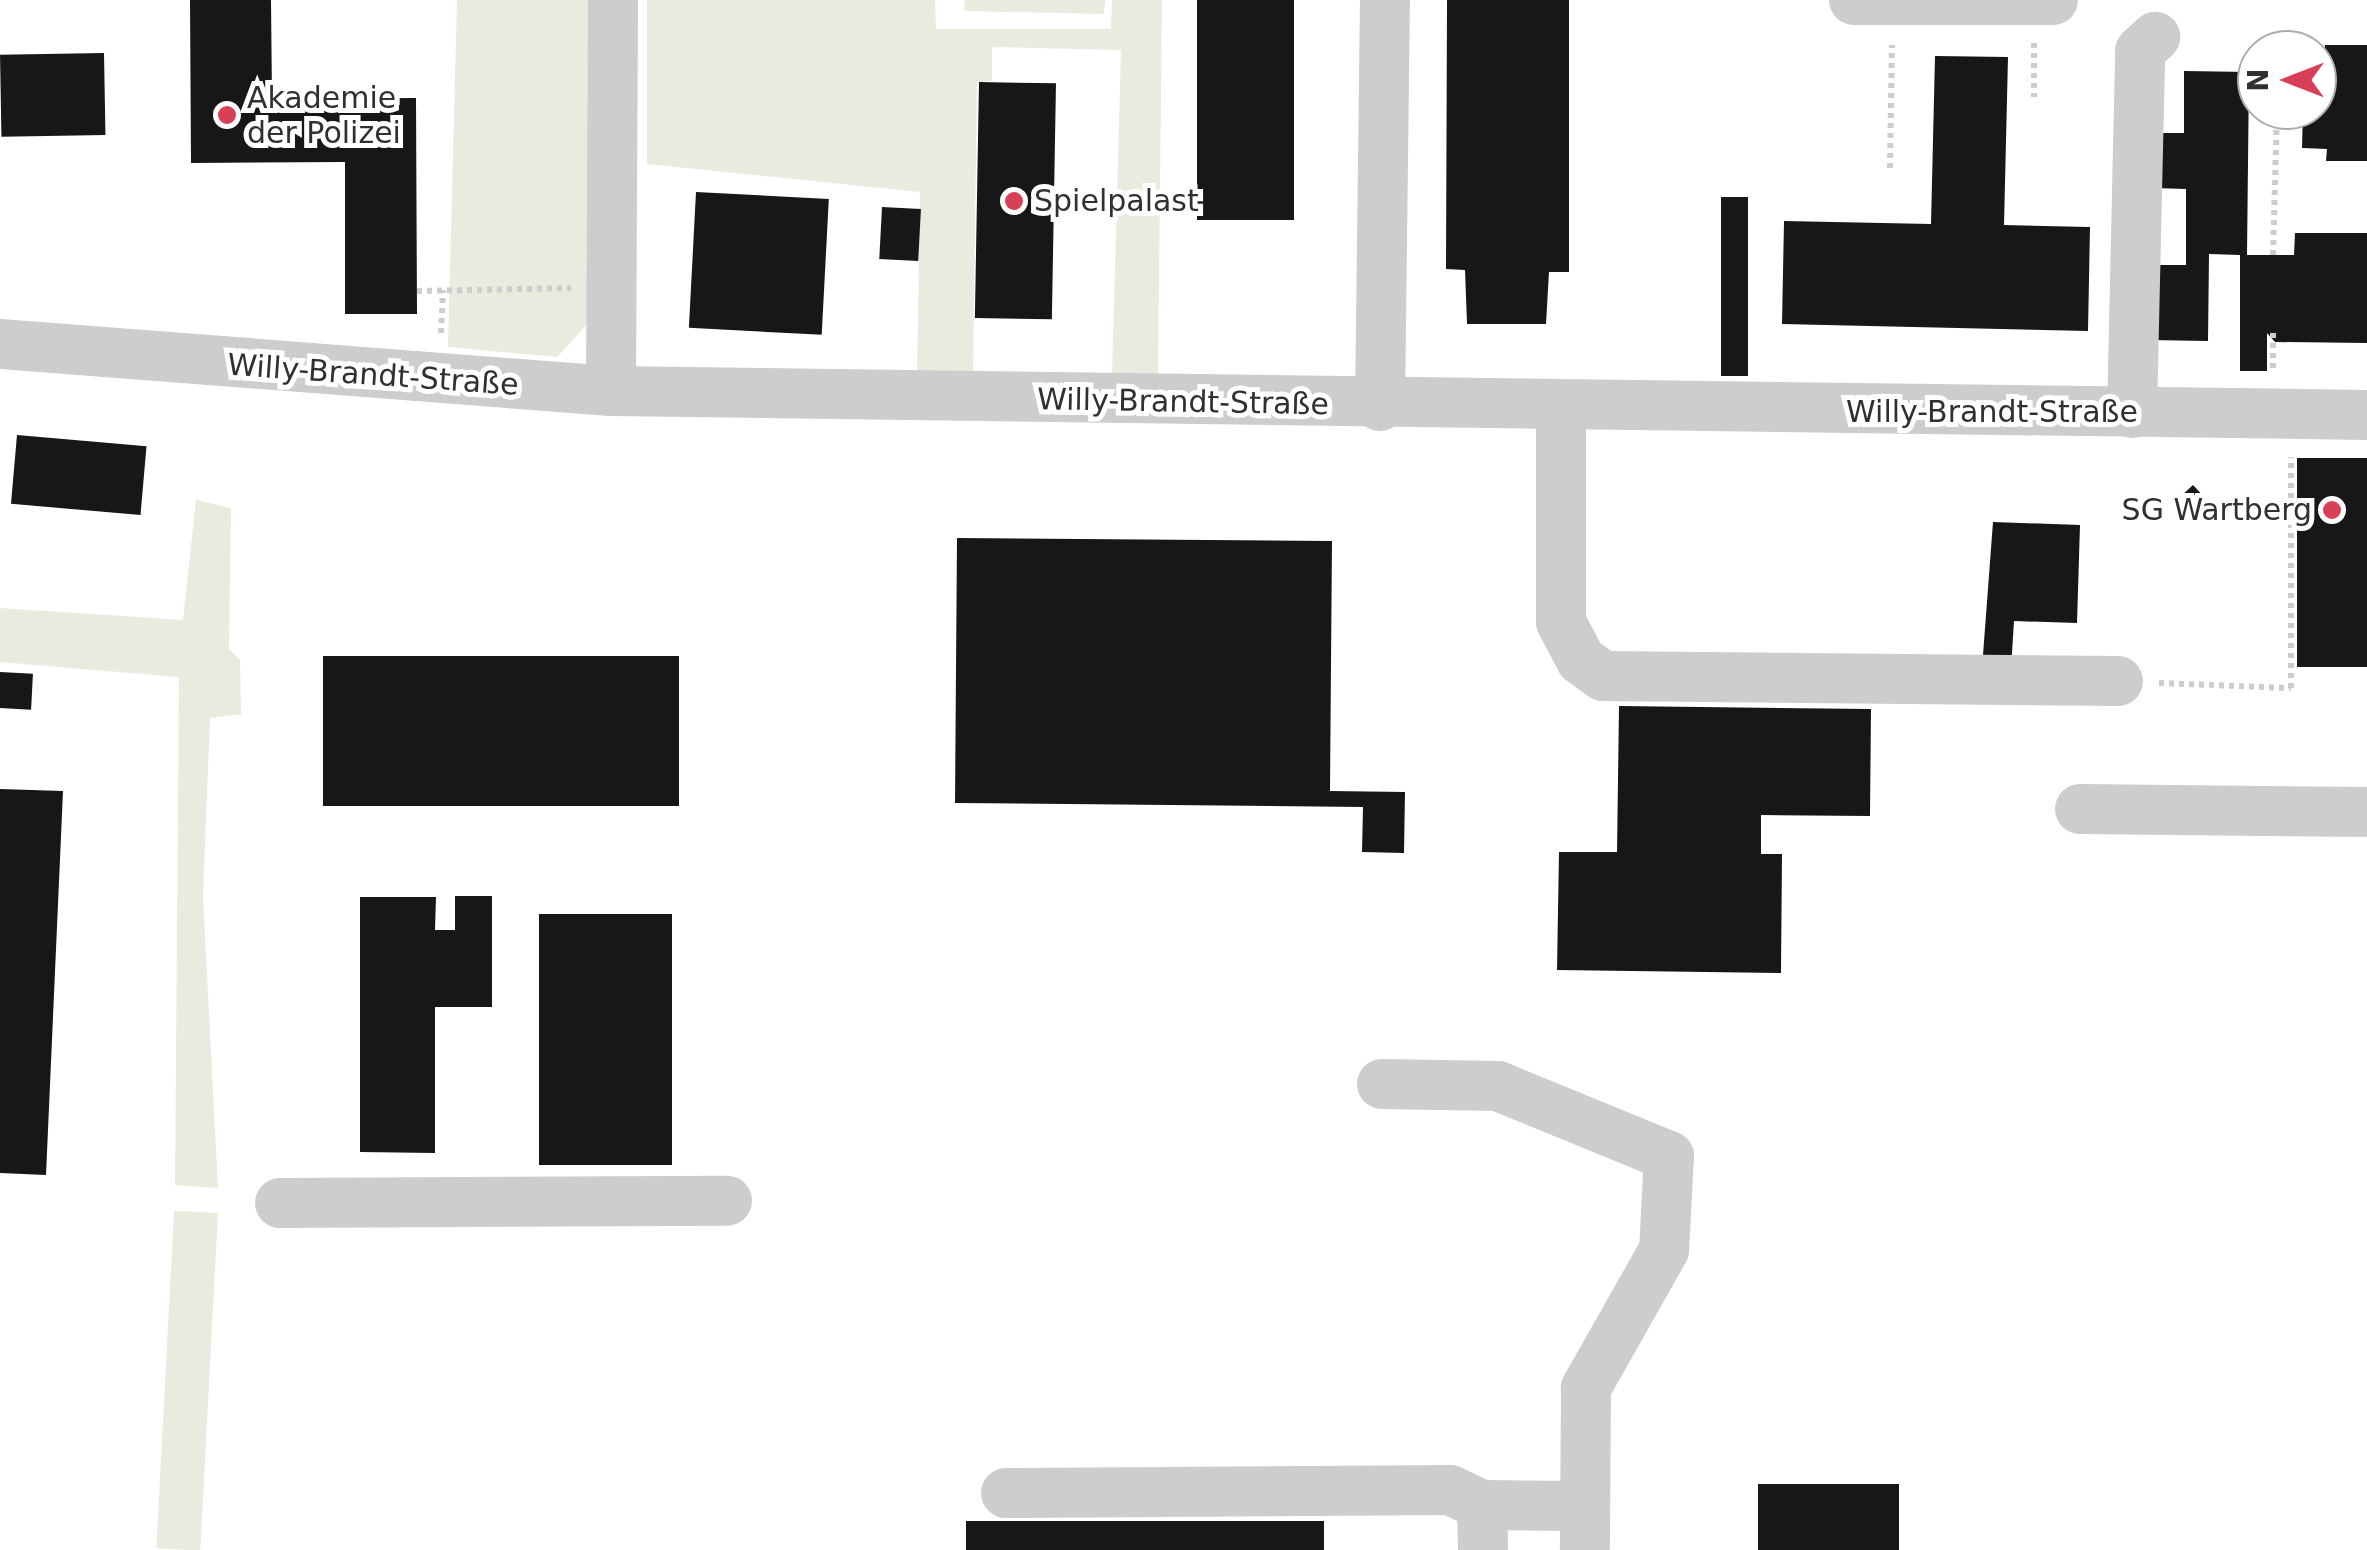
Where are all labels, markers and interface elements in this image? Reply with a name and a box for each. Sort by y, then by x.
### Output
north arrow [2237,30,2337,130]
text: N [2242,68,2275,92]
place label: Akademie der Polizei [247,80,401,150]
marker: Akademie der Polizei [216,104,238,126]
place label: Spielpalast [1034,183,1199,219]
marker: Spielpalast [1003,190,1025,212]
street label: Willy-Brandt-Straße [226,347,520,403]
street label: Willy-Brandt-Straße [1037,381,1329,423]
street label: Willy-Brandt-Straße [1846,394,2138,430]
place label: SG Wartberg [2122,492,2312,528]
marker: SG Wartberg [2321,499,2343,521]

